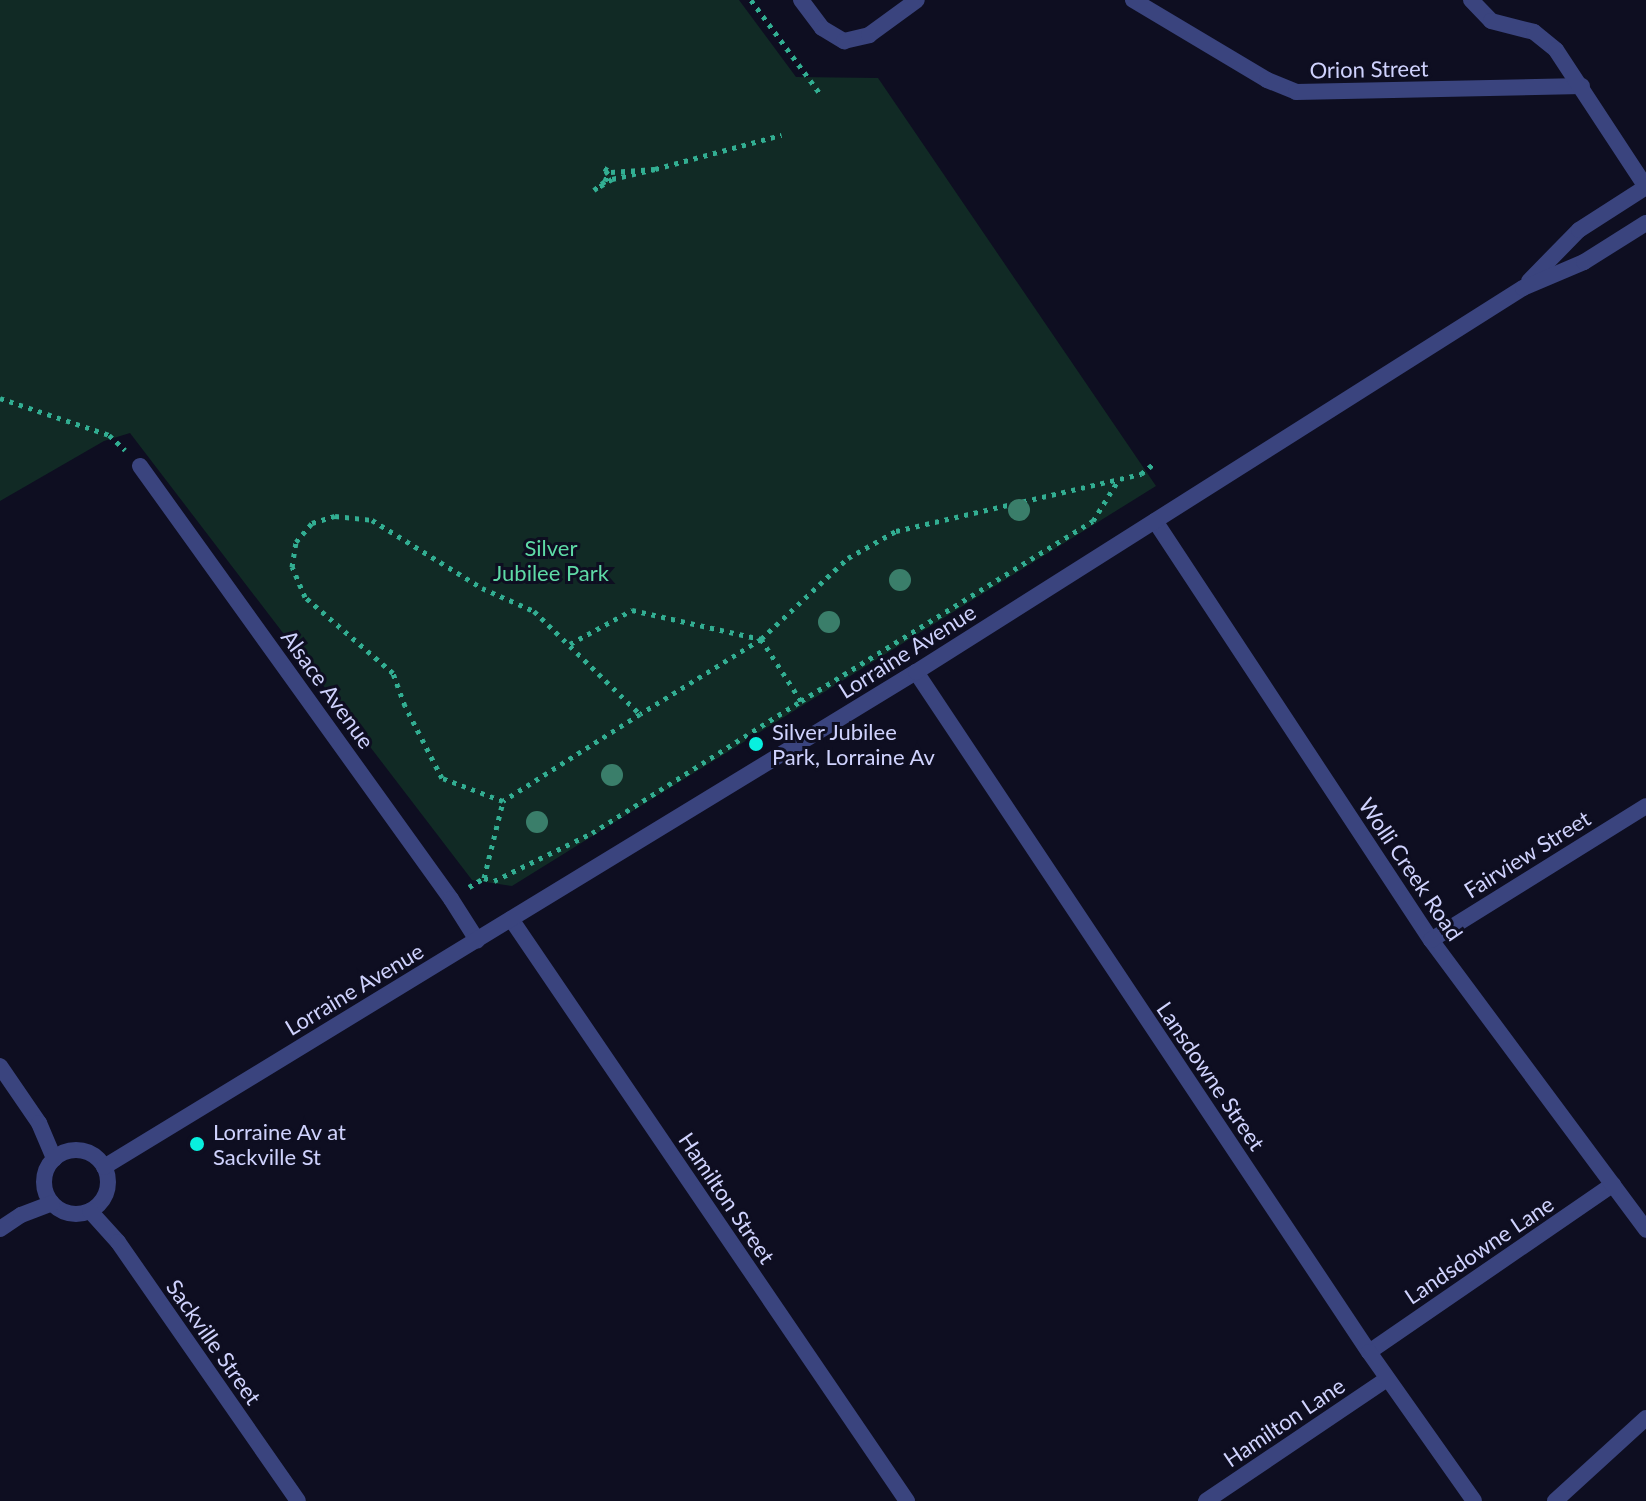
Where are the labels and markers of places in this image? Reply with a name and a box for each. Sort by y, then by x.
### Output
place label: Silver Jubilee Park, Lorraine Av [772,718,936,770]
marker: Silver Jubilee Park, Lorraine Av [747,735,765,753]
place label: Lorraine Av at Sackville St [213,1118,347,1170]
marker: Lorraine Av at Sackville St [188,1135,206,1153]

